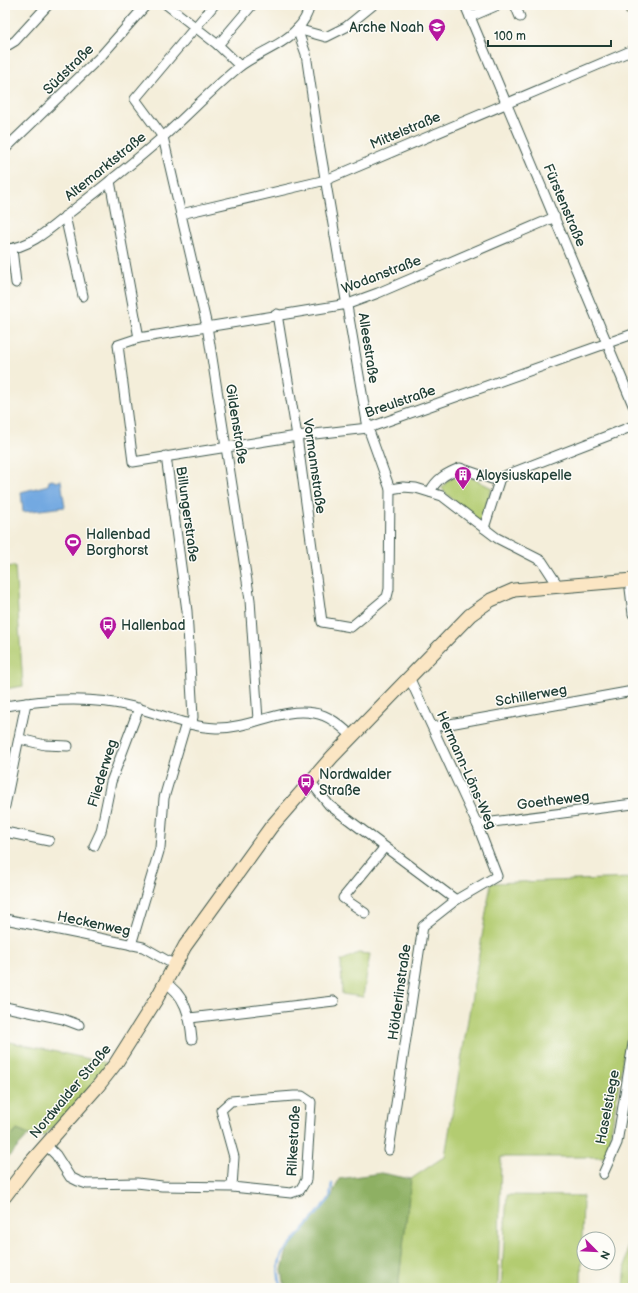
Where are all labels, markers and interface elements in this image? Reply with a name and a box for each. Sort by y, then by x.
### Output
school or university icon: Arche Noah [427,17,447,42]
place label: Arche Noah [349,19,424,36]
scale bar [488,22,611,48]
text: 100 m [494,29,526,44]
street label: Südstraße [40,41,97,98]
street label: Mittelstraße [367,108,443,153]
street label: Altemarktstraße [61,128,149,204]
street label: Fürstenstraße [539,161,590,249]
street label: Wodanstraße [339,252,423,297]
street label: Alleestraße [355,312,382,385]
street label: Breulstraße [363,381,438,421]
street label: Gildenstraße [222,383,251,465]
street label: Vormannstraße [299,417,330,515]
street label: Billungerstraße [172,465,203,563]
building icon: Aloysiuskapelle [453,465,473,490]
place label: Aloysiuskapelle [476,467,572,484]
place label: Hallenbad Borghorst [86,526,150,559]
sports icon: Hallenbad Borghorst [63,532,83,557]
bus stop icon: Hallenbad [98,615,118,640]
place label: Hallenbad [121,617,185,634]
street label: Schillerweg [494,681,568,710]
street label: Hermann-Löns-Weg [433,709,500,832]
street label: Fliederweg [84,737,121,809]
place label: Nordwalder Straße [319,766,392,799]
bus stop icon: Nordwalder Straße [296,772,316,797]
street label: Goetheweg [516,788,590,813]
street label: Heckenweg [56,907,132,940]
street label: Hölderlinstraße [384,943,415,1041]
street label: Nordwalder Straße [26,1041,115,1142]
street label: Haselstiege [592,1068,623,1146]
street label: Rilkestraße [283,1105,304,1177]
north arrow [576,1231,616,1271]
text: N [597,1248,612,1261]

